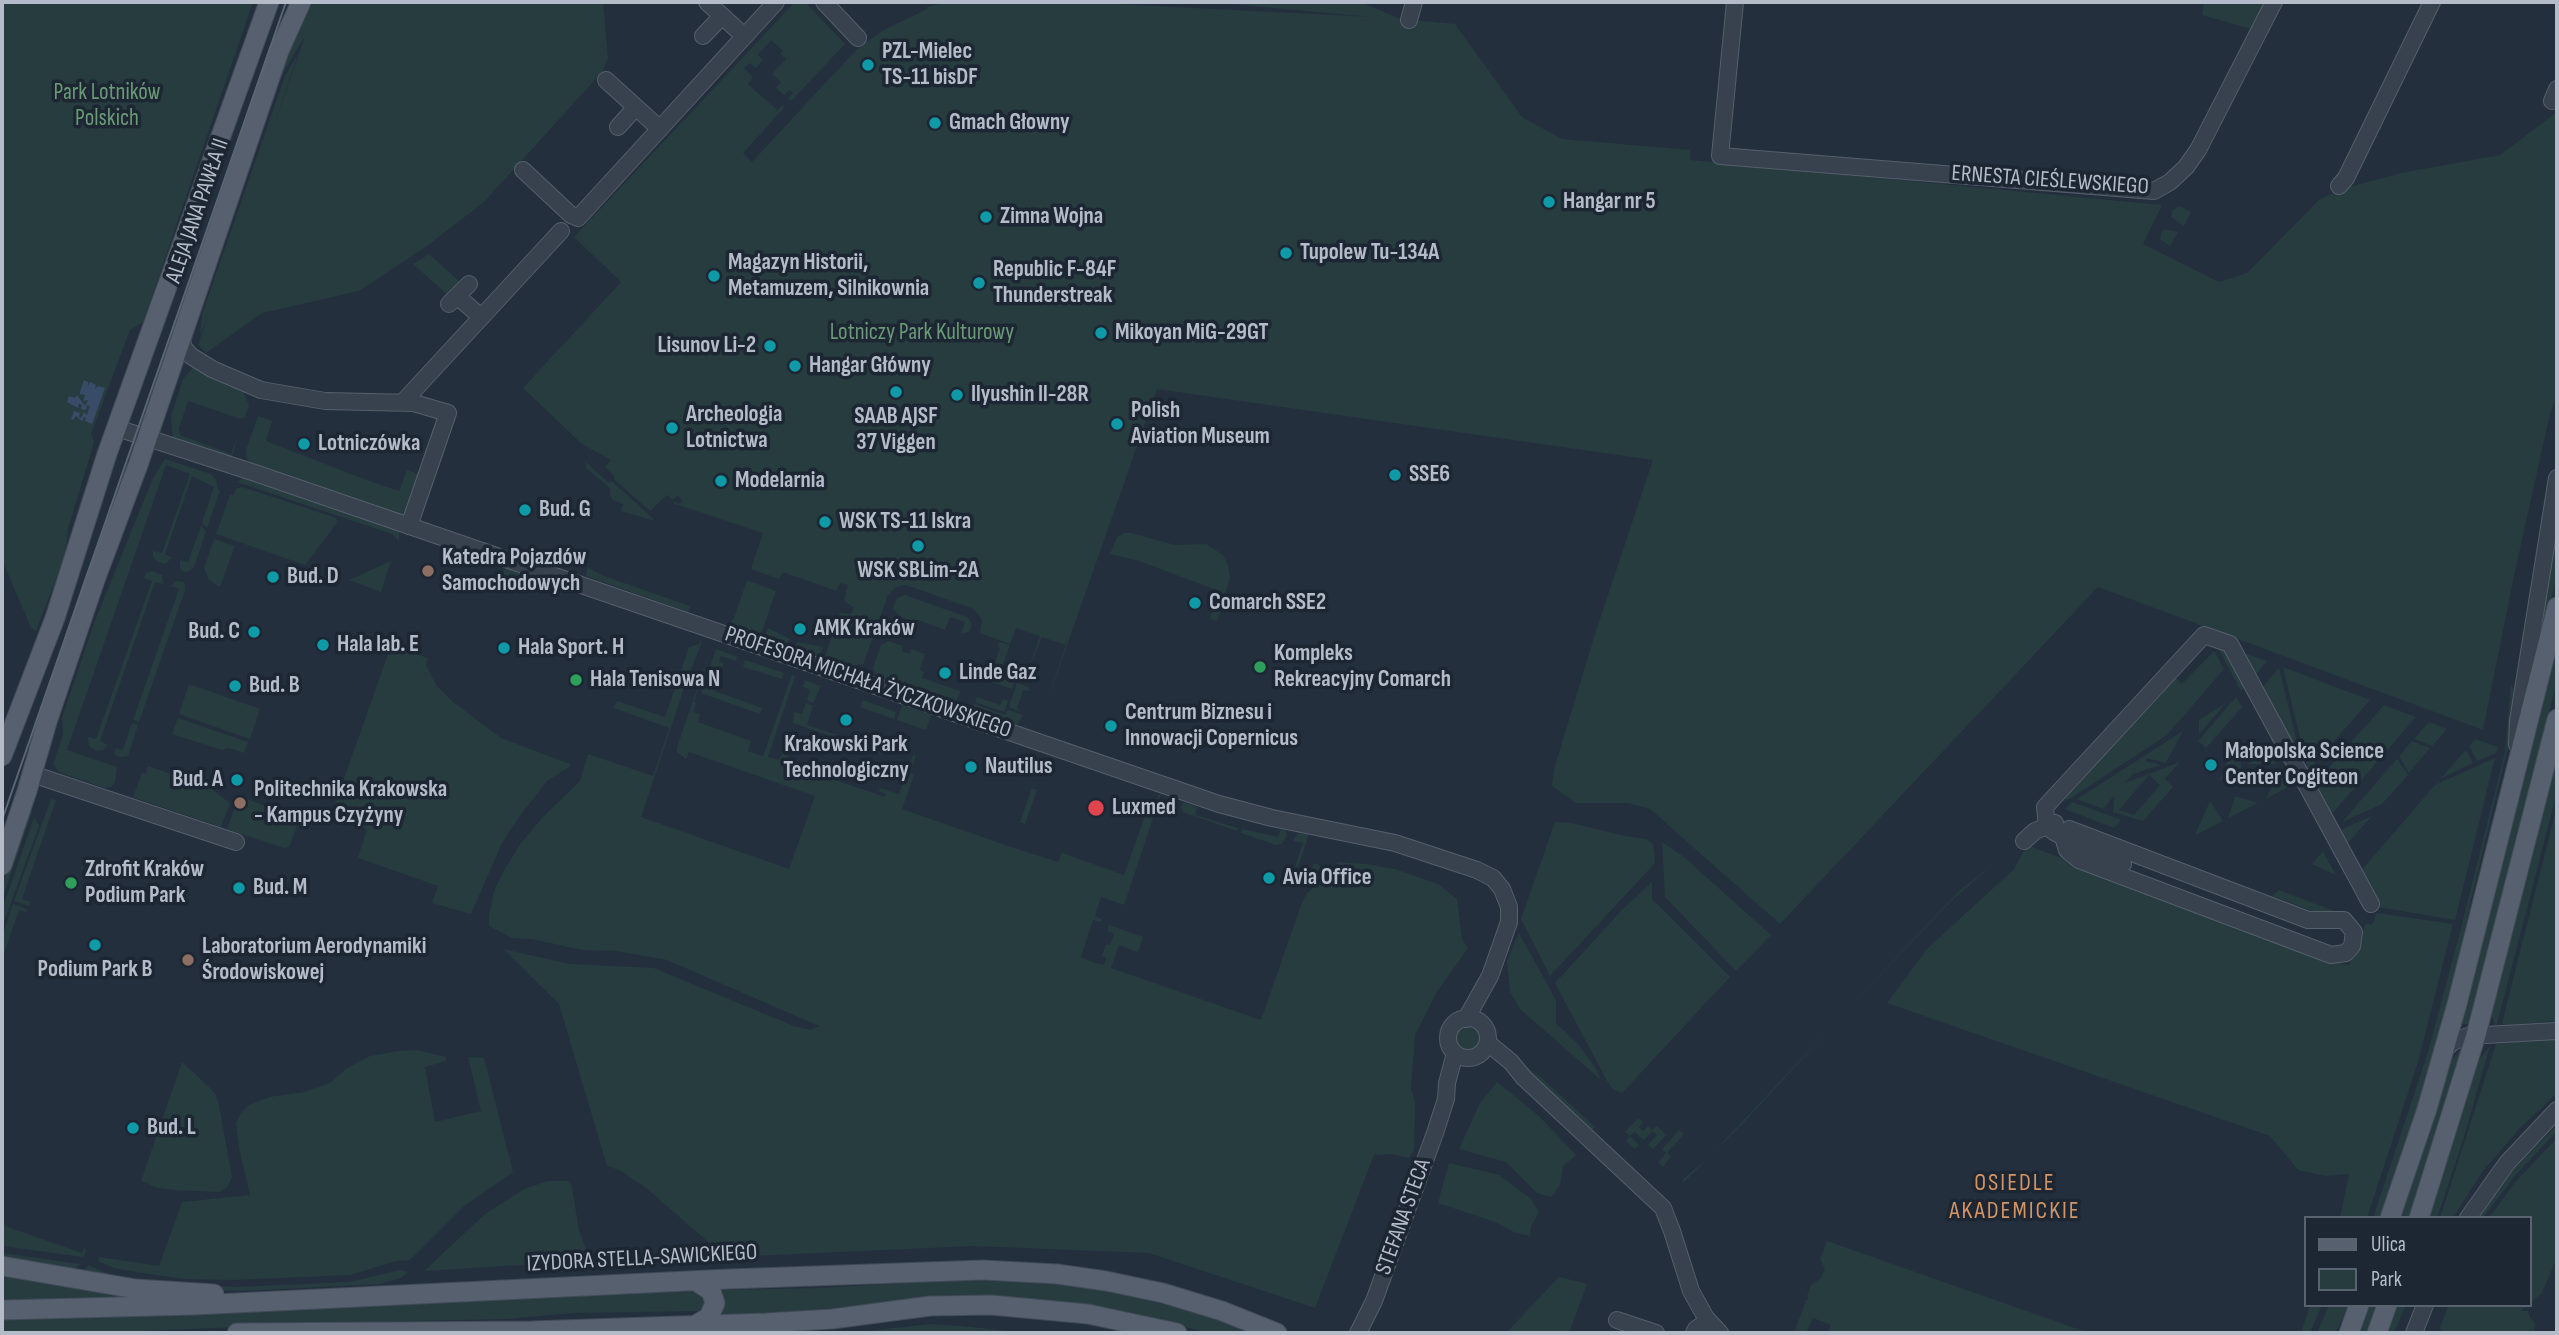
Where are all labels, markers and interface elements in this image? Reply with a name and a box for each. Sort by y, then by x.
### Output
place label: PZL-Mielec TS-11 bisDF [882,38,978,92]
marker: PZL-Mielec TS-11 bisDF [860,57,876,73]
park label: Park Lotników Polskich [53,79,161,133]
place label: Gmach Głowny [949,109,1070,137]
marker: Gmach Głowny [927,115,943,131]
street label: ALEJA JANA PAWŁA II [160,135,236,287]
street label: ERNESTA CIEŚLEWSKIEGO [1950,160,2150,202]
place label: Hangar nr 5 [1563,188,1655,216]
marker: Hangar nr 5 [1541,194,1557,210]
place label: Zimna Wojna [1000,203,1103,231]
marker: Zimna Wojna [978,209,994,225]
place label: Tupolew Tu-134A [1300,239,1439,267]
marker: Tupolew Tu-134A [1278,245,1294,261]
place label: Magazyn Historii, Metamuzem, Silnikownia [728,249,929,303]
place label: Republic F-84F Thunderstreak [993,256,1116,310]
marker: Magazyn Historii, Metamuzem, Silnikownia [706,268,722,284]
marker: Republic F-84F Thunderstreak [971,275,987,291]
park label: Lotniczy Park Kulturowy [830,319,1014,347]
place label: Mikoyan MiG-29GT [1115,319,1269,347]
marker: Mikoyan MiG-29GT [1093,325,1109,341]
place label: Lisunov Li-2 [658,332,756,360]
marker: Lisunov Li-2 [762,338,778,354]
place label: Hangar Główny [809,352,931,380]
marker: Hangar Główny [787,358,803,374]
place label: Ilyushin Il-28R [971,381,1089,409]
marker: SAAB AJSF 37 Viggen [888,384,904,400]
marker: Ilyushin Il-28R [949,387,965,403]
place label: Polish Aviation Museum [1131,397,1270,451]
place label: Archeologia Lotnictwa [686,401,782,455]
place label: SAAB AJSF 37 Viggen [854,403,938,457]
marker: Polish Aviation Museum [1109,416,1125,432]
marker: Archeologia Lotnictwa [664,420,680,436]
place label: Lotniczówka [318,430,420,458]
marker: Lotniczówka [296,436,312,452]
place label: SSE6 [1409,461,1450,489]
place label: Modelarnia [735,467,825,495]
marker: SSE6 [1387,467,1403,483]
marker: Modelarnia [713,473,729,489]
place label: Bud. G [539,496,591,524]
marker: Bud. G [517,502,533,518]
place label: WSK TS-11 Iskra [839,508,971,536]
marker: WSK TS-11 Iskra [817,514,833,530]
marker: WSK SBLim-2A [910,538,926,554]
place label: Katedra Pojazdów Samochodowych [442,544,586,598]
place label: WSK SBLim-2A [857,557,979,585]
place label: Bud. D [287,563,339,591]
marker: Katedra Pojazdów Samochodowych [420,563,436,579]
marker: Bud. D [265,569,281,585]
place label: Comarch SSE2 [1209,589,1326,617]
marker: Comarch SSE2 [1187,595,1203,611]
place label: AMK Kraków [814,615,915,643]
place label: Bud. C [188,618,240,646]
street label: PROFESORA MICHAŁA ŻYCZKOWSKIEGO [721,621,1015,745]
marker: AMK Kraków [792,621,808,637]
marker: Bud. C [246,624,262,640]
place label: Hala lab. E [337,631,419,659]
place label: Hala Sport. H [518,634,624,662]
marker: Hala lab. E [315,637,331,653]
marker: Hala Sport. H [496,640,512,656]
place label: Kompleks Rekreacyjny Comarch [1274,640,1451,694]
place label: Linde Gaz [959,659,1037,687]
marker: Kompleks Rekreacyjny Comarch [1252,659,1268,675]
marker: Linde Gaz [937,665,953,681]
place label: Hala Tenisowa N [590,666,720,694]
place label: Bud. B [249,672,300,700]
marker: Hala Tenisowa N [568,672,584,688]
marker: Bud. B [227,678,243,694]
place label: Centrum Biznesu i Innowacji Copernicus [1125,699,1298,753]
marker: Krakowski Park Technologiczny [838,712,854,728]
marker: Centrum Biznesu i Innowacji Copernicus [1103,718,1119,734]
place label: Krakowski Park Technologiczny [783,731,909,785]
place label: Małopolska Science Center Cogiteon [2225,738,2384,792]
place label: Nautilus [985,753,1053,781]
marker: Małopolska Science Center Cogiteon [2203,757,2219,773]
marker: Nautilus [963,759,979,775]
place label: Bud. A [172,766,223,794]
marker: Bud. A [229,772,245,788]
place label: Politechnika Krakowska - Kampus Czyżyny [254,776,447,830]
place label: Luxmed [1112,794,1176,822]
marker: Politechnika Krakowska - Kampus Czyżyny [232,795,248,811]
marker: Luxmed [1086,798,1106,818]
place label: Zdrofit Kraków Podium Park [85,856,204,910]
place label: Avia Office [1283,864,1372,892]
marker: Avia Office [1261,870,1277,886]
place label: Bud. M [253,874,307,902]
marker: Zdrofit Kraków Podium Park [63,875,79,891]
marker: Bud. M [231,880,247,896]
place label: Laboratorium Aerodynamiki Środowiskowej [202,933,426,987]
marker: Podium Park B [87,937,103,953]
marker: Laboratorium Aerodynamiki Środowiskowej [180,952,196,968]
place label: Podium Park B [38,956,152,984]
place label: Bud. L [147,1114,196,1142]
marker: Bud. L [125,1120,141,1136]
street label: STEFANA STECA [1370,1155,1438,1279]
district label: OSIEDLE AKADEMICKIE [1951,1170,2079,1226]
legend [2304,1216,2531,1307]
text: Ulica [2371,1232,2406,1257]
street label: IZYDORA STELLA-SAWICKIEGO [526,1239,758,1279]
text: Park [2371,1267,2402,1292]

